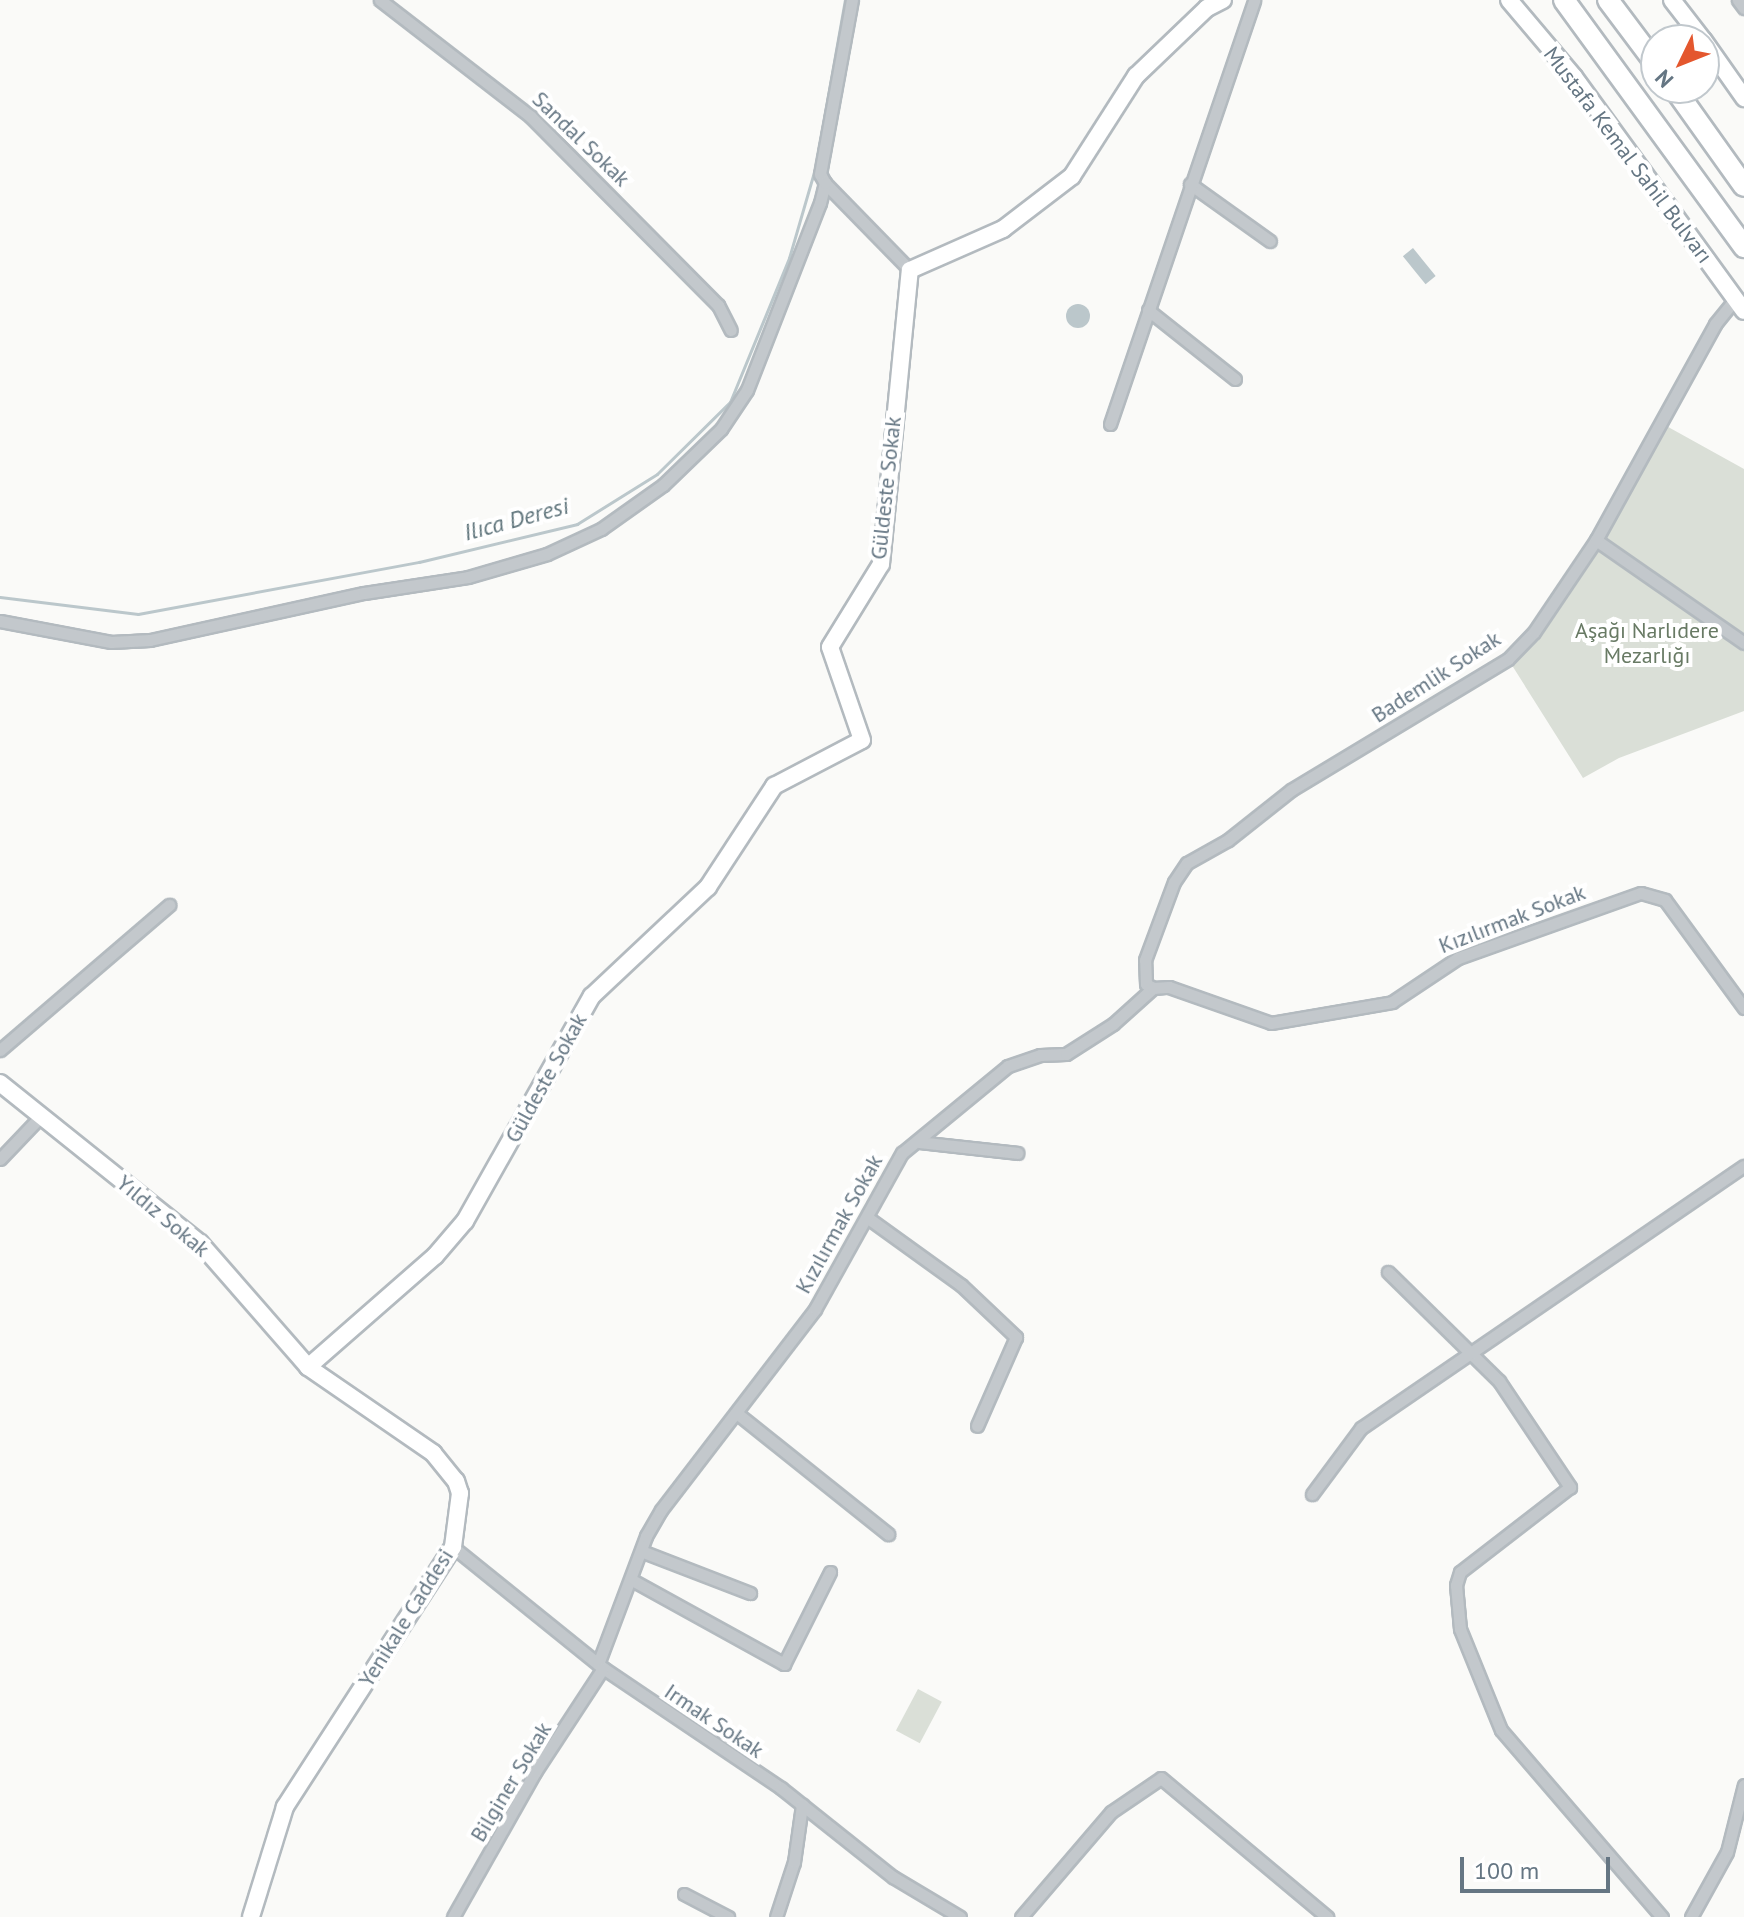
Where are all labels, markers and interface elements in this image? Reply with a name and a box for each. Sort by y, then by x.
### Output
north arrow [1640,24,1720,104]
street label: Mustafa Kemal Sahil Bulvarı [1538,42,1718,268]
text: N [1649,64,1679,94]
street label: Sandal Sokak [527,86,635,192]
street label: Güldeste Sokak [865,415,907,561]
water label: Ilıca Deresi [460,491,572,547]
park label: Aşağı Narlıdere Mezarlığı [1575,617,1719,668]
street label: Bademlik Sokak [1366,625,1506,729]
street label: Kızılırmak Sokak [1435,879,1589,959]
street label: Güldeste Sokak [500,1009,592,1147]
street label: Kızılırmak Sokak [790,1150,888,1298]
street label: Yıldız Sokak [111,1169,215,1263]
street label: Yenikale Caddesi [353,1544,459,1692]
street label: Irmak Sokak [659,1678,769,1764]
street label: Bilginer Sokak [465,1717,557,1847]
scale bar [1464,1841,1614,1891]
text: 100 m [1474,1855,1539,1886]

